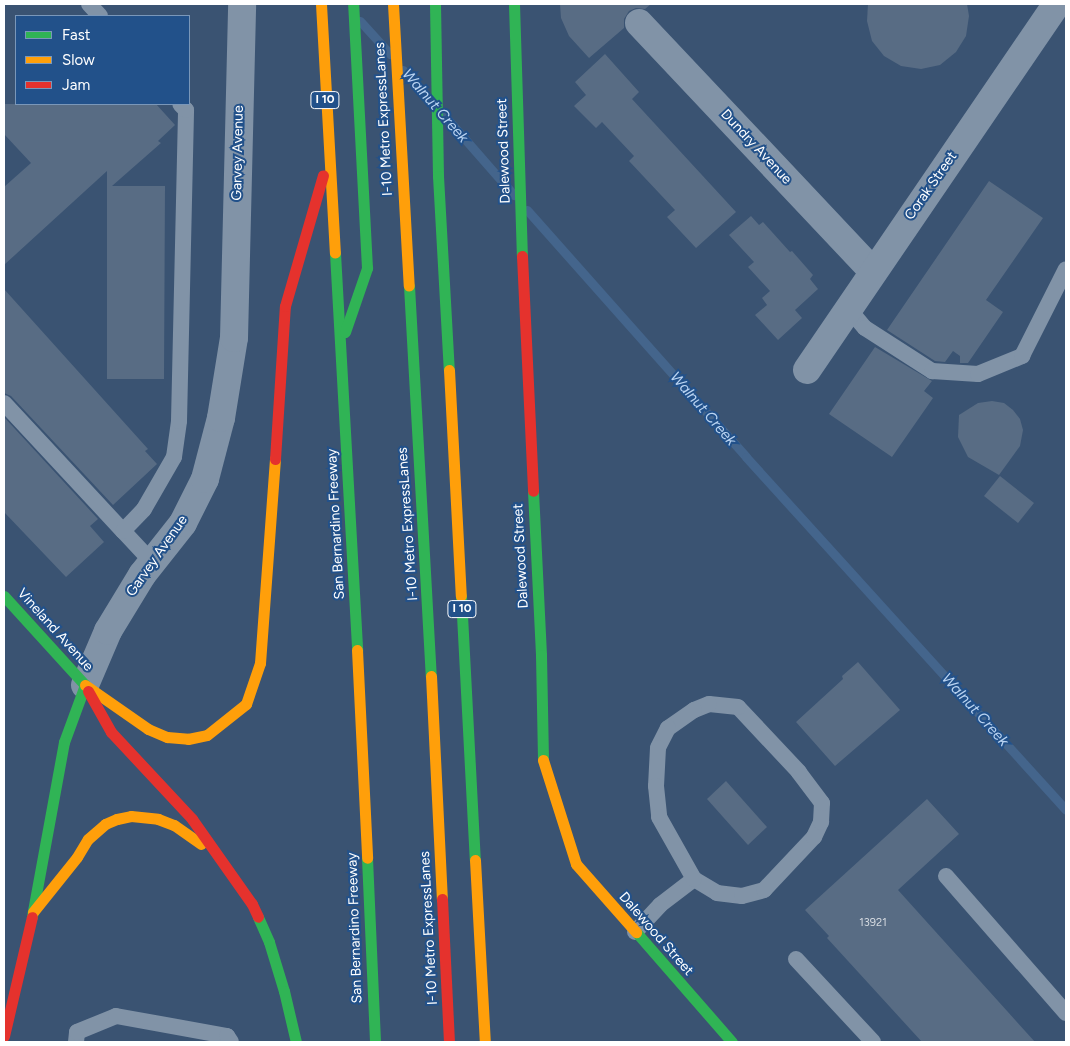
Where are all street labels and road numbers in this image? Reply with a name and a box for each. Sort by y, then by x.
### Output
street label: I-10 Metro ExpressLanes [372,42,396,196]
road number: I 10 [310,90,340,110]
street label: Dalewood Street [494,98,514,204]
street label: Garvey Avenue [229,105,247,201]
street label: Dundry Avenue [717,106,795,188]
street label: Corak Street [901,149,961,223]
street label: I-10 Metro ExpressLanes [394,447,422,601]
street label: San Bernardino Freeway [324,448,348,600]
street label: Dalewood Street [510,503,532,609]
street label: Garvey Avenue [123,512,191,600]
street label: Vineland Avenue [13,585,97,675]
road number: I 10 [447,600,477,618]
street label: I-10 Metro ExpressLanes [417,851,441,1005]
street label: San Bernardino Freeway [344,852,366,1004]
street label: Dalewood Street [615,889,697,979]

